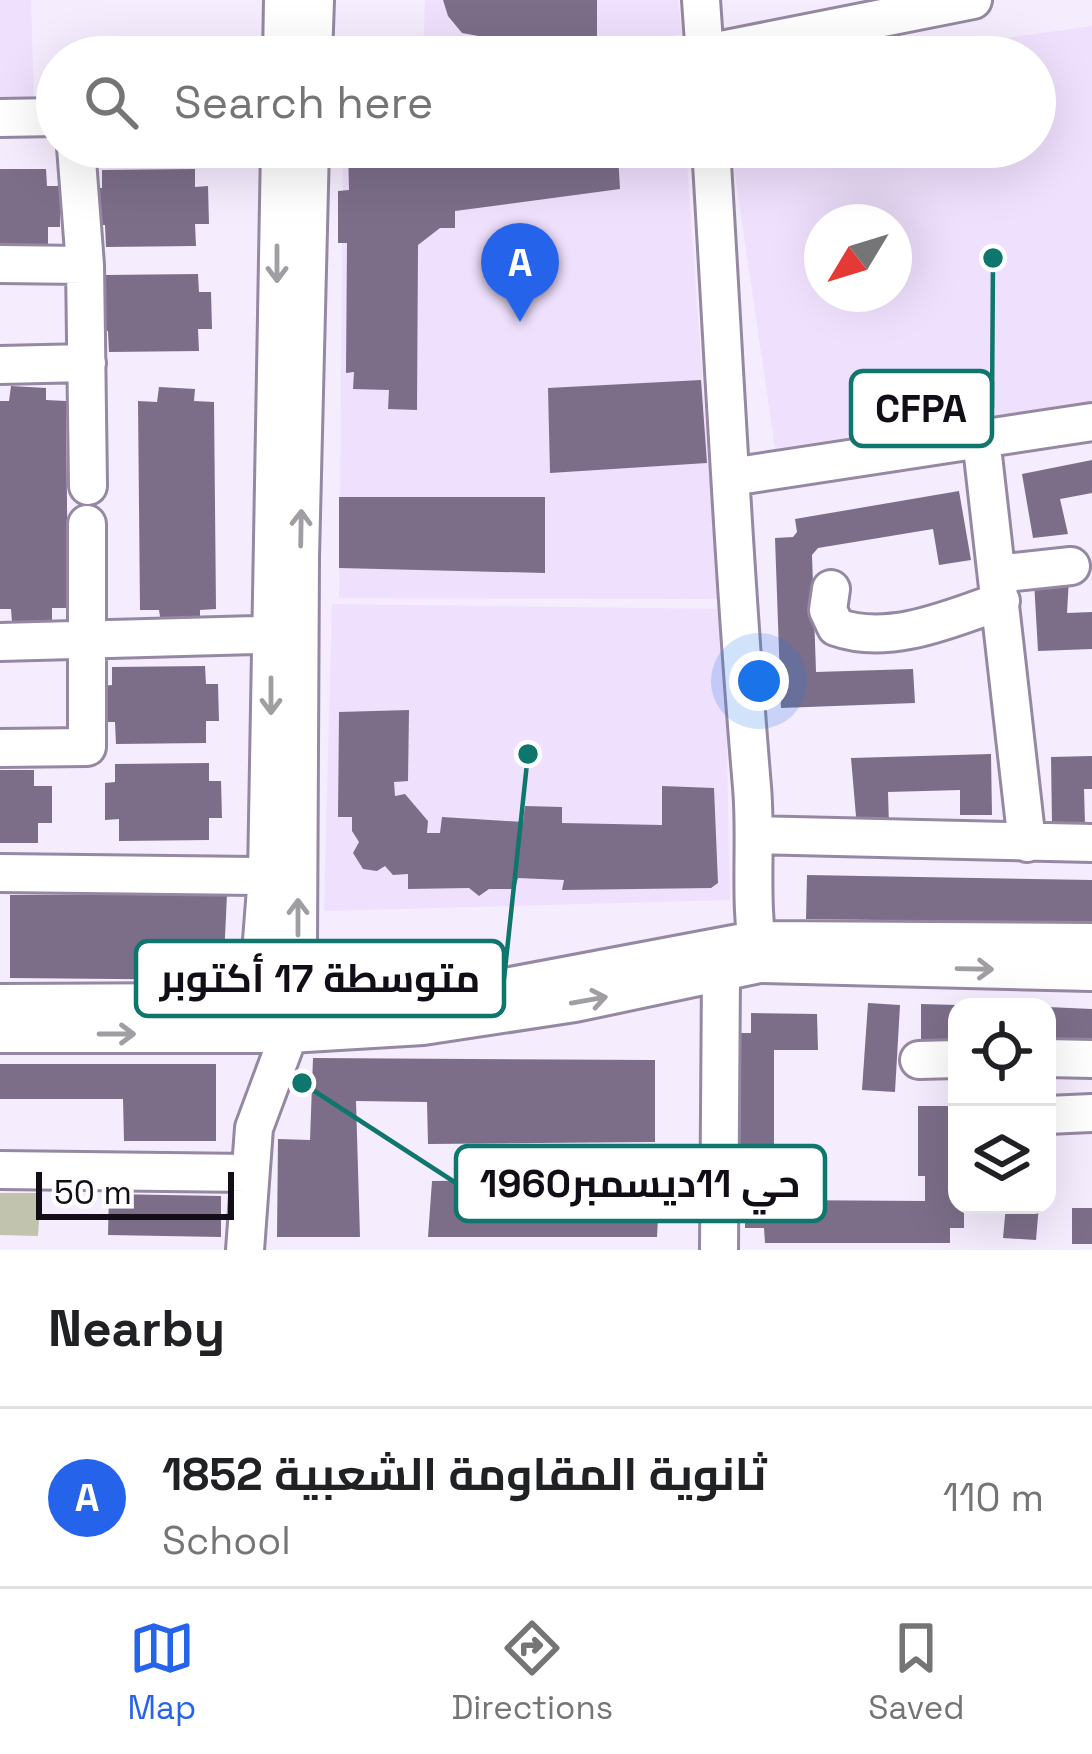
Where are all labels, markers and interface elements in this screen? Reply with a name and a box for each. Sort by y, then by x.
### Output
search box [36,36,1056,168]
icon: search [78,69,144,135]
text: Search here [174,74,433,131]
north arrow [804,204,912,312]
pin: A [481,223,559,322]
one-way arrow [266,244,288,283]
callout: CFPA [851,371,992,446]
text: CFPA [875,384,967,433]
one-way arrow [289,509,312,548]
your location [729,651,789,711]
one-way arrow [259,676,282,715]
one-way arrow [287,898,309,937]
callout: متوسطة 17 أكتوبر [136,941,504,1016]
text: متوسطة 17 أكتوبر [159,953,480,1003]
one-way arrow [955,958,994,981]
one-way arrow [568,988,607,1010]
map controls [948,998,1056,1214]
button: locate [948,998,1056,1106]
one-way arrow [97,1023,136,1045]
button: layers [948,1106,1056,1214]
callout: حي 11ديسمبر1960 [456,1146,825,1221]
text: حي 11ديسمبر1960 [480,1159,800,1215]
scale bar [36,1166,234,1219]
text: 50 m [54,1172,132,1214]
text: Nearby [48,1296,225,1361]
text: ثانوية المقاومة الشعبية 1852 [162,1446,767,1503]
text: A [75,1473,99,1522]
text: 110 m [943,1473,1044,1522]
text: School [162,1516,291,1565]
tab: Map [128,1615,196,1729]
tab: Directions [451,1615,613,1729]
tab: Saved [868,1615,964,1729]

